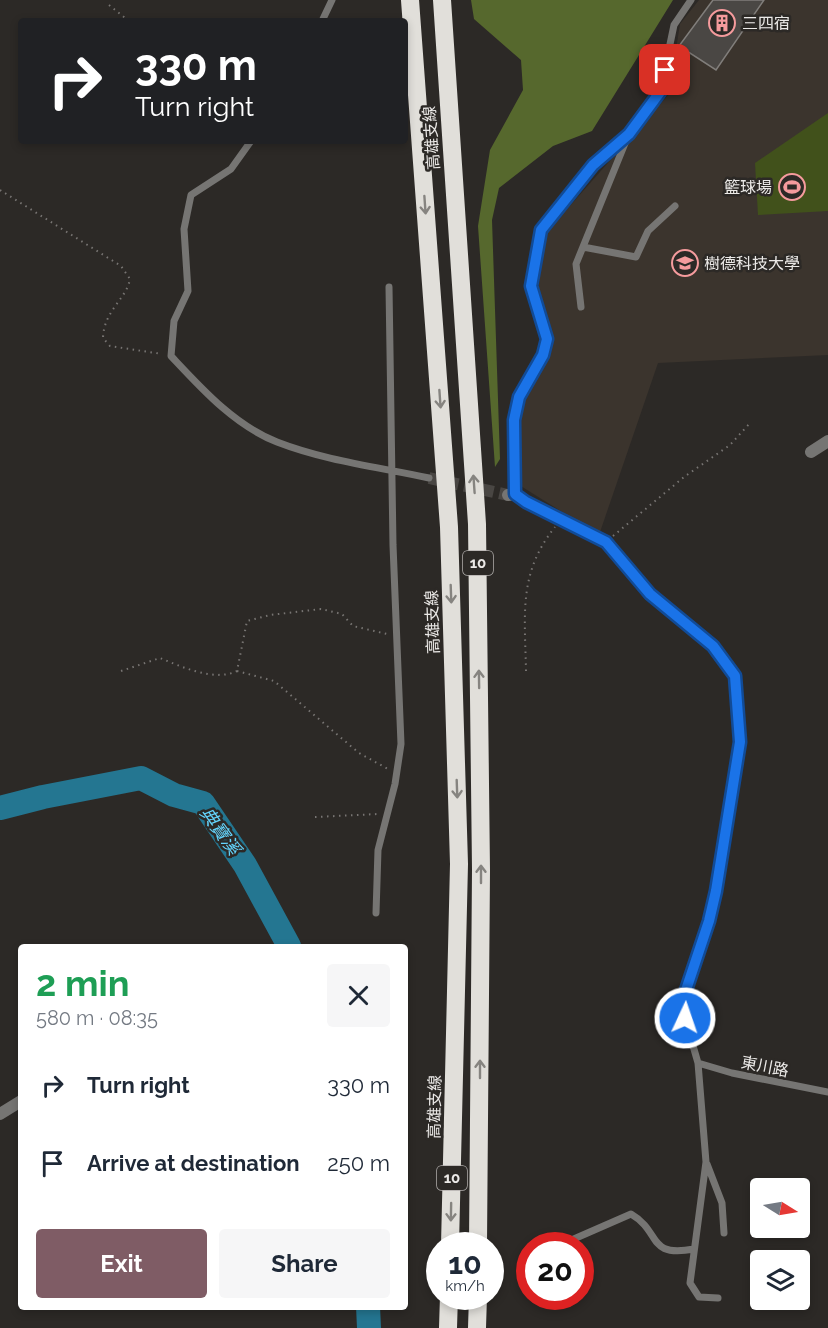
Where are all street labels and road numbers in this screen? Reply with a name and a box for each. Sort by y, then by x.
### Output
street label: 高雄支線 [420,105,443,171]
road number: 10 [463,551,493,575]
street label: 高雄支線 [422,590,443,654]
street label: 東川路 [740,1053,790,1080]
street label: 高雄支線 [424,1075,445,1139]
road number: 10 [437,1166,467,1190]

